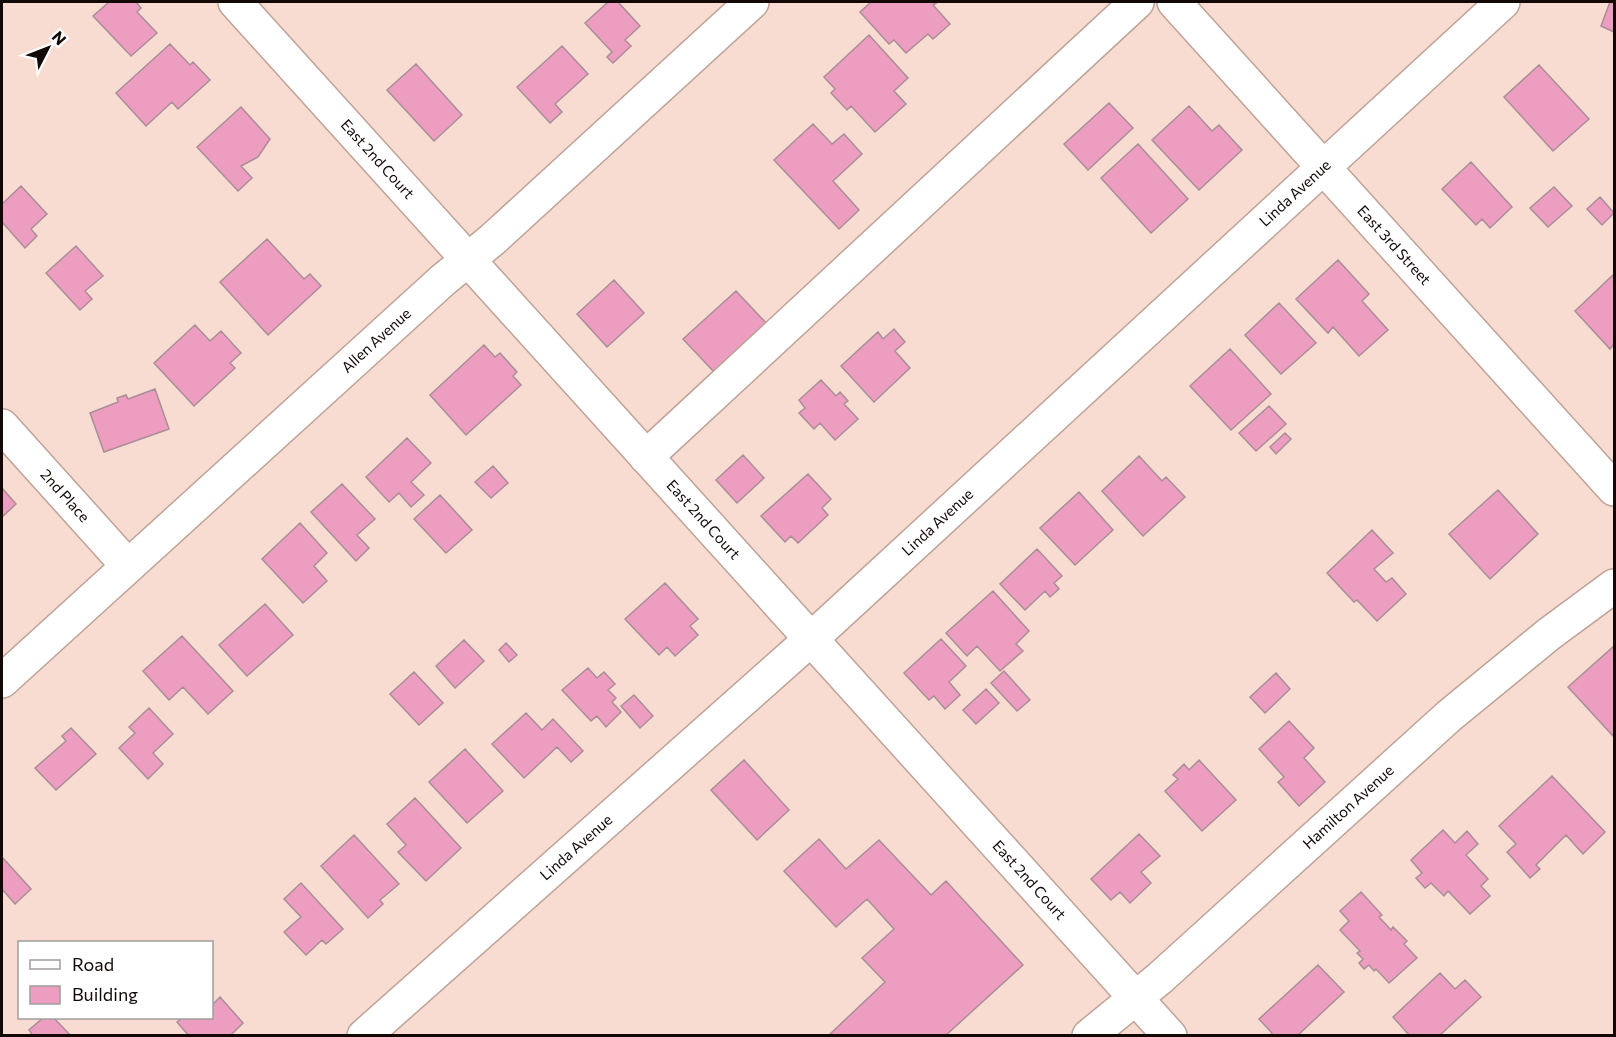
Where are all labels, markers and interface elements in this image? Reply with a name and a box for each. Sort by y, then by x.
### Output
north arrow [18,18,78,78]
text: N [48,27,71,48]
street label: East 2nd Court [337,115,418,202]
street label: Linda Avenue [1255,155,1334,230]
street label: East 3rd Street [1354,201,1435,288]
street label: Allen Avenue [337,304,414,376]
street label: 2nd Place [37,465,94,525]
street label: East 2nd Court [663,476,744,562]
street label: Linda Avenue [898,484,976,559]
street label: Hamilton Avenue [1299,761,1397,852]
street label: Linda Avenue [536,810,616,883]
street label: East 2nd Court [989,836,1070,923]
legend [18,941,213,1019]
text: Road [72,953,114,975]
text: Building [72,983,138,1005]

